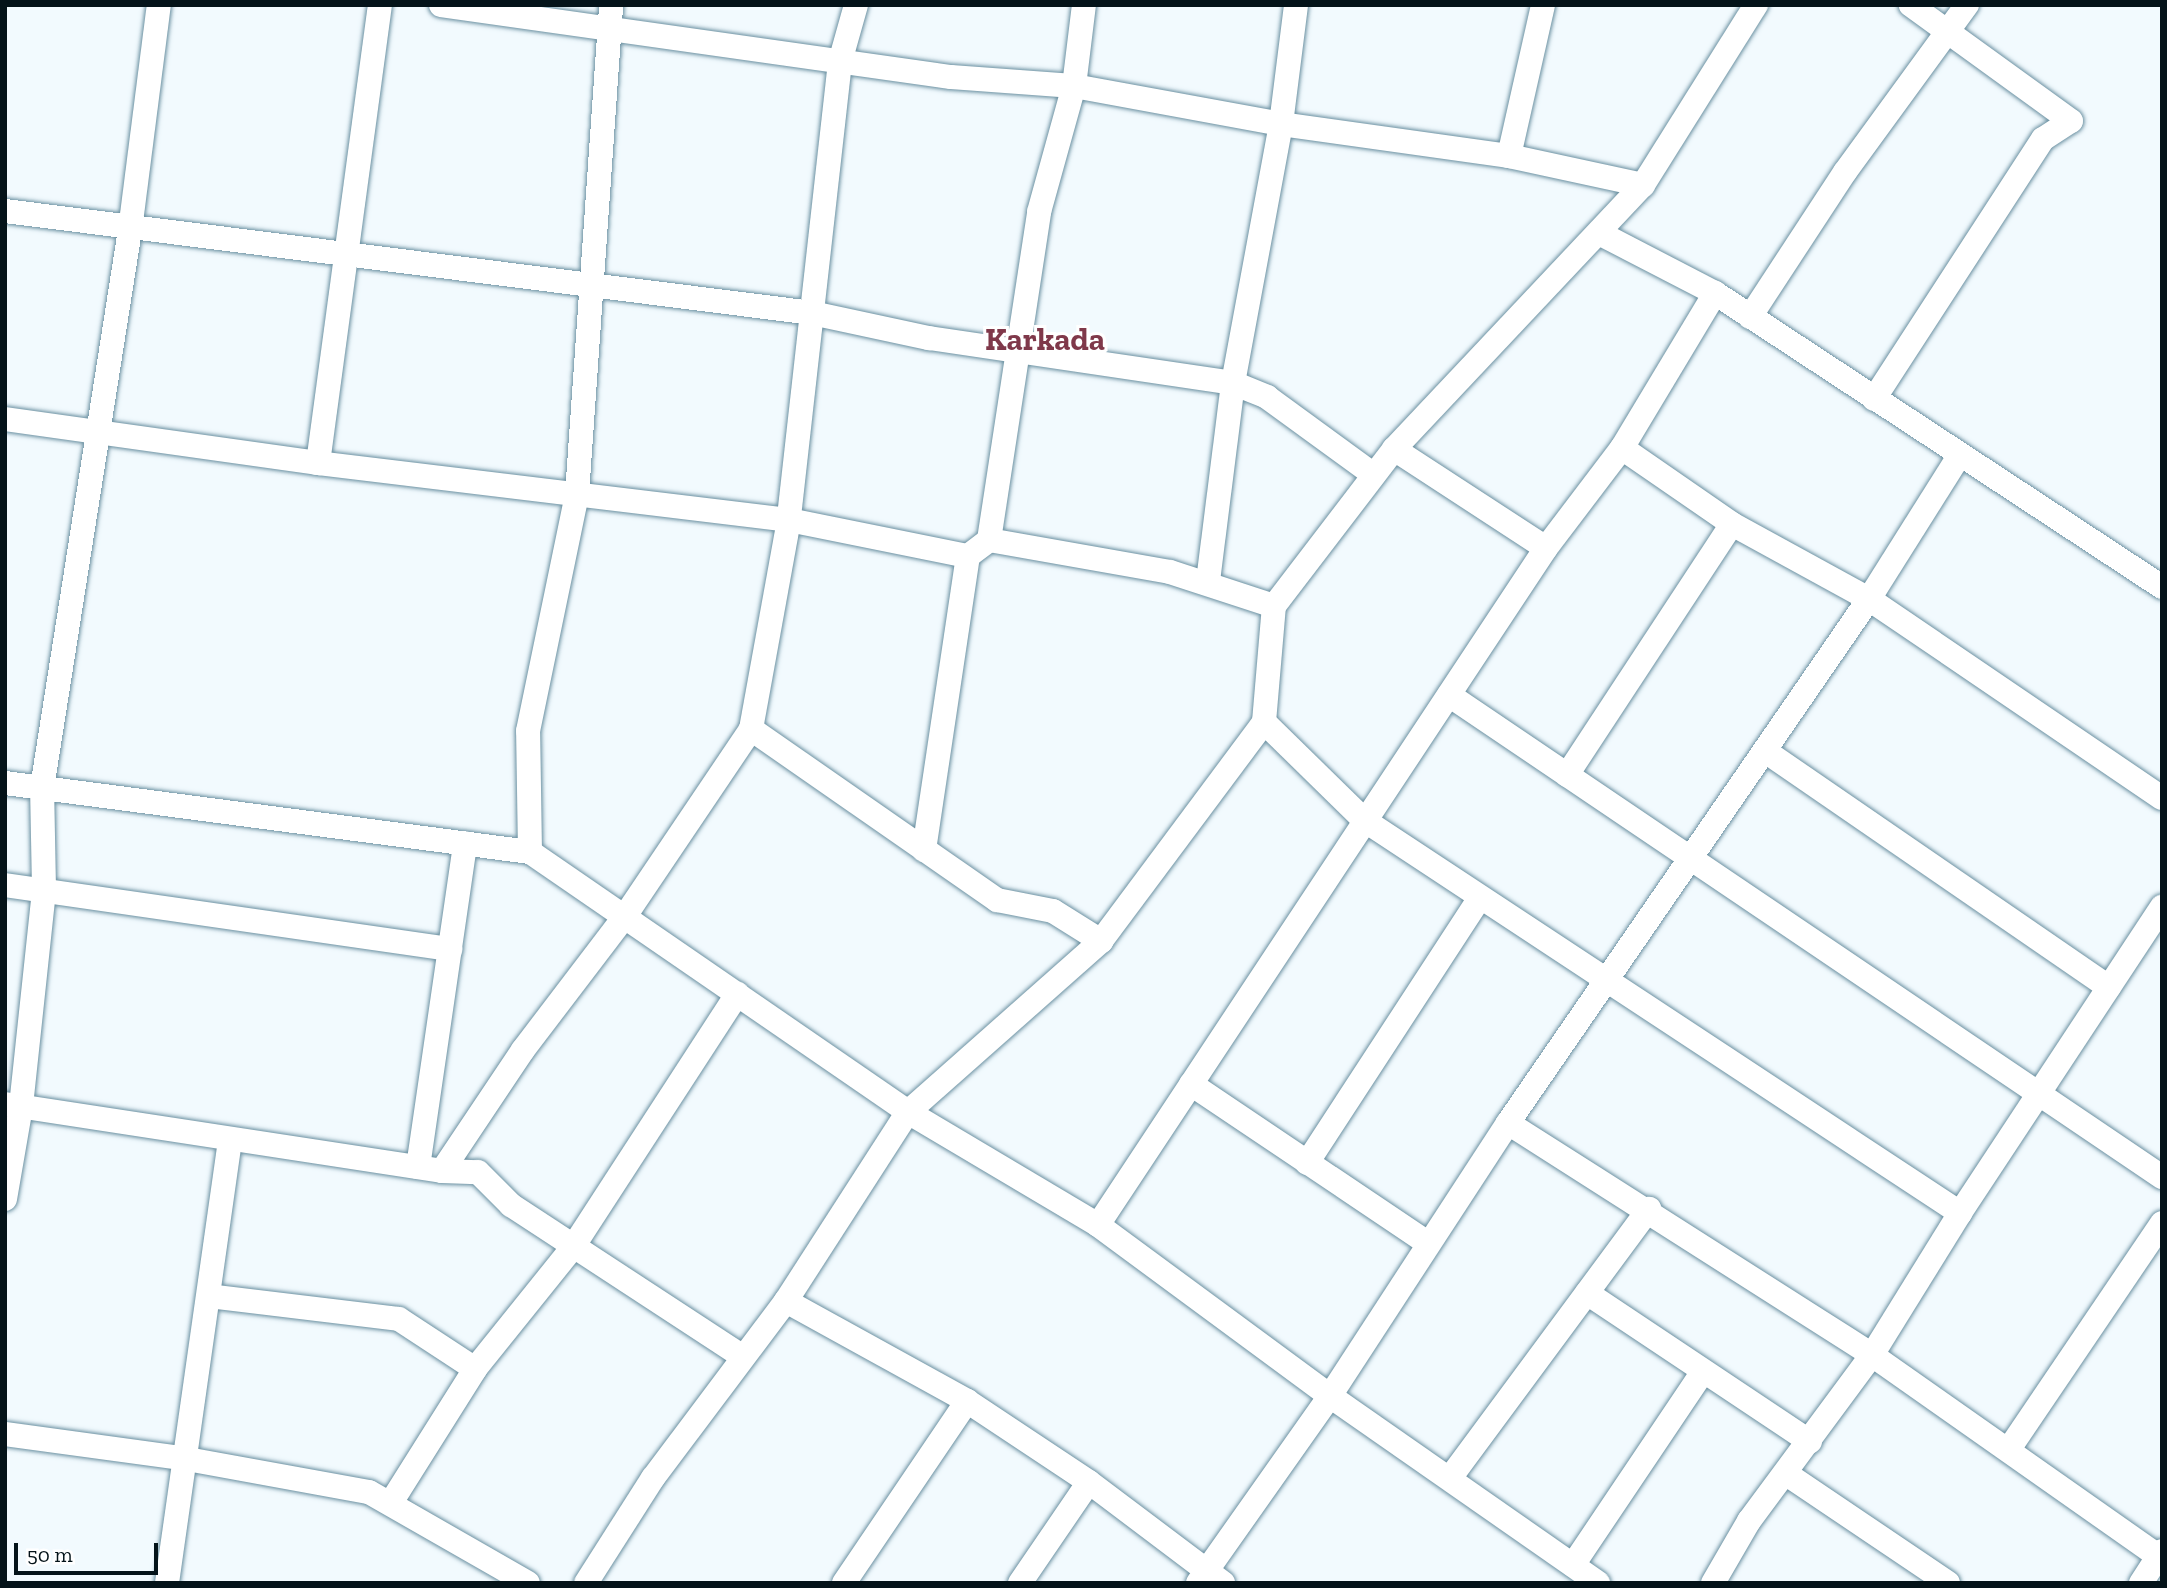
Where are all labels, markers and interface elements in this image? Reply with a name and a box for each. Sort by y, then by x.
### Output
district label: Karkada [985,320,1105,358]
scale bar [18,1528,161,1572]
text: 50 m [27,1542,73,1567]

